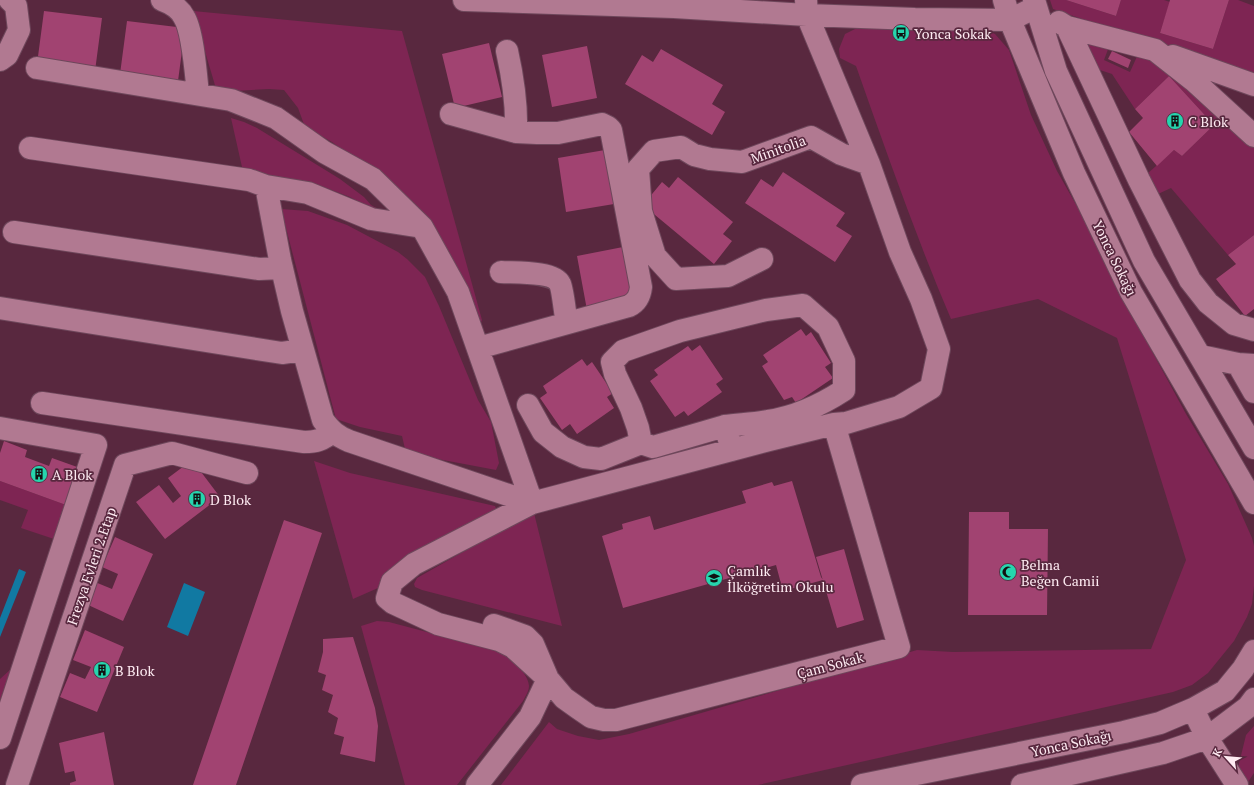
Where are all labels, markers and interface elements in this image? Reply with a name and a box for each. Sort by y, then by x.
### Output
bus stop icon: Yonca Sokak [891,23,911,43]
place label: Yonca Sokak [914,24,992,43]
building icon: C Blok [1165,111,1185,131]
place label: C Blok [1188,112,1229,131]
street label: Minitolia [748,130,808,168]
street label: Yonca Sokağı [1089,217,1141,299]
building icon: A Blok [29,464,49,484]
place label: A Blok [52,465,93,484]
building icon: D Blok [187,489,207,509]
place label: D Blok [210,490,252,509]
street label: Frezya Evleri 2.Etap [62,505,120,627]
place label: Belma Beğen Camii [1021,555,1099,590]
place label: Çamlık İlköğretim Okulu [727,561,833,596]
mosque icon: Belma Beğen Camii [998,562,1018,582]
school or university icon: Çamlık İlköğretim Okulu [704,568,724,588]
street label: Çam Sokak [795,647,866,683]
building icon: B Blok [92,660,112,680]
place label: B Blok [115,661,156,680]
street label: Yonca Sokağı [1029,725,1113,761]
north arrow [1206,737,1246,777]
text: K [1209,746,1225,759]

